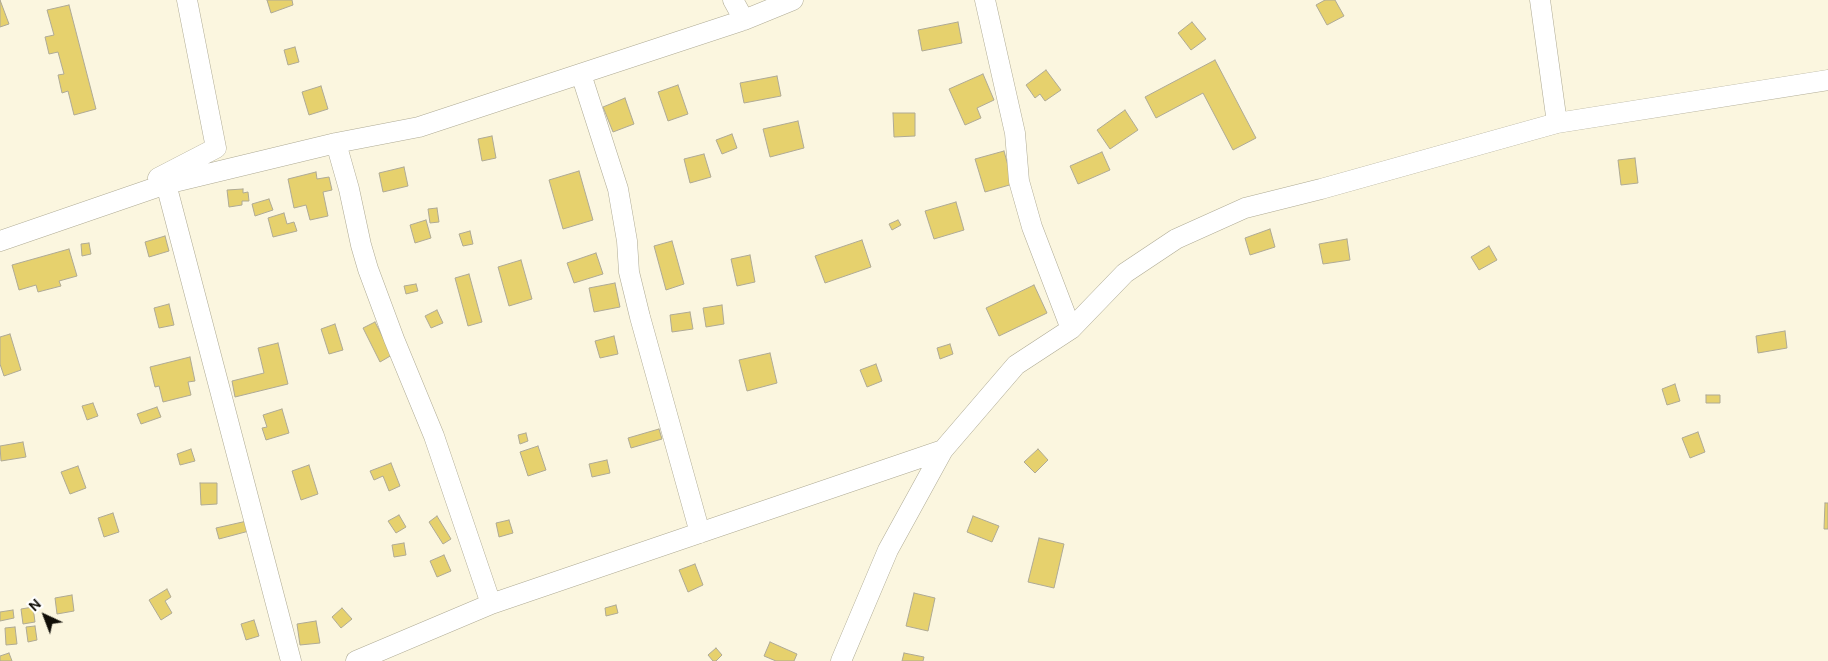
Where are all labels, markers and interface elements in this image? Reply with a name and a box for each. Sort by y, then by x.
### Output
north arrow [20,591,70,641]
text: N [25,595,45,615]

